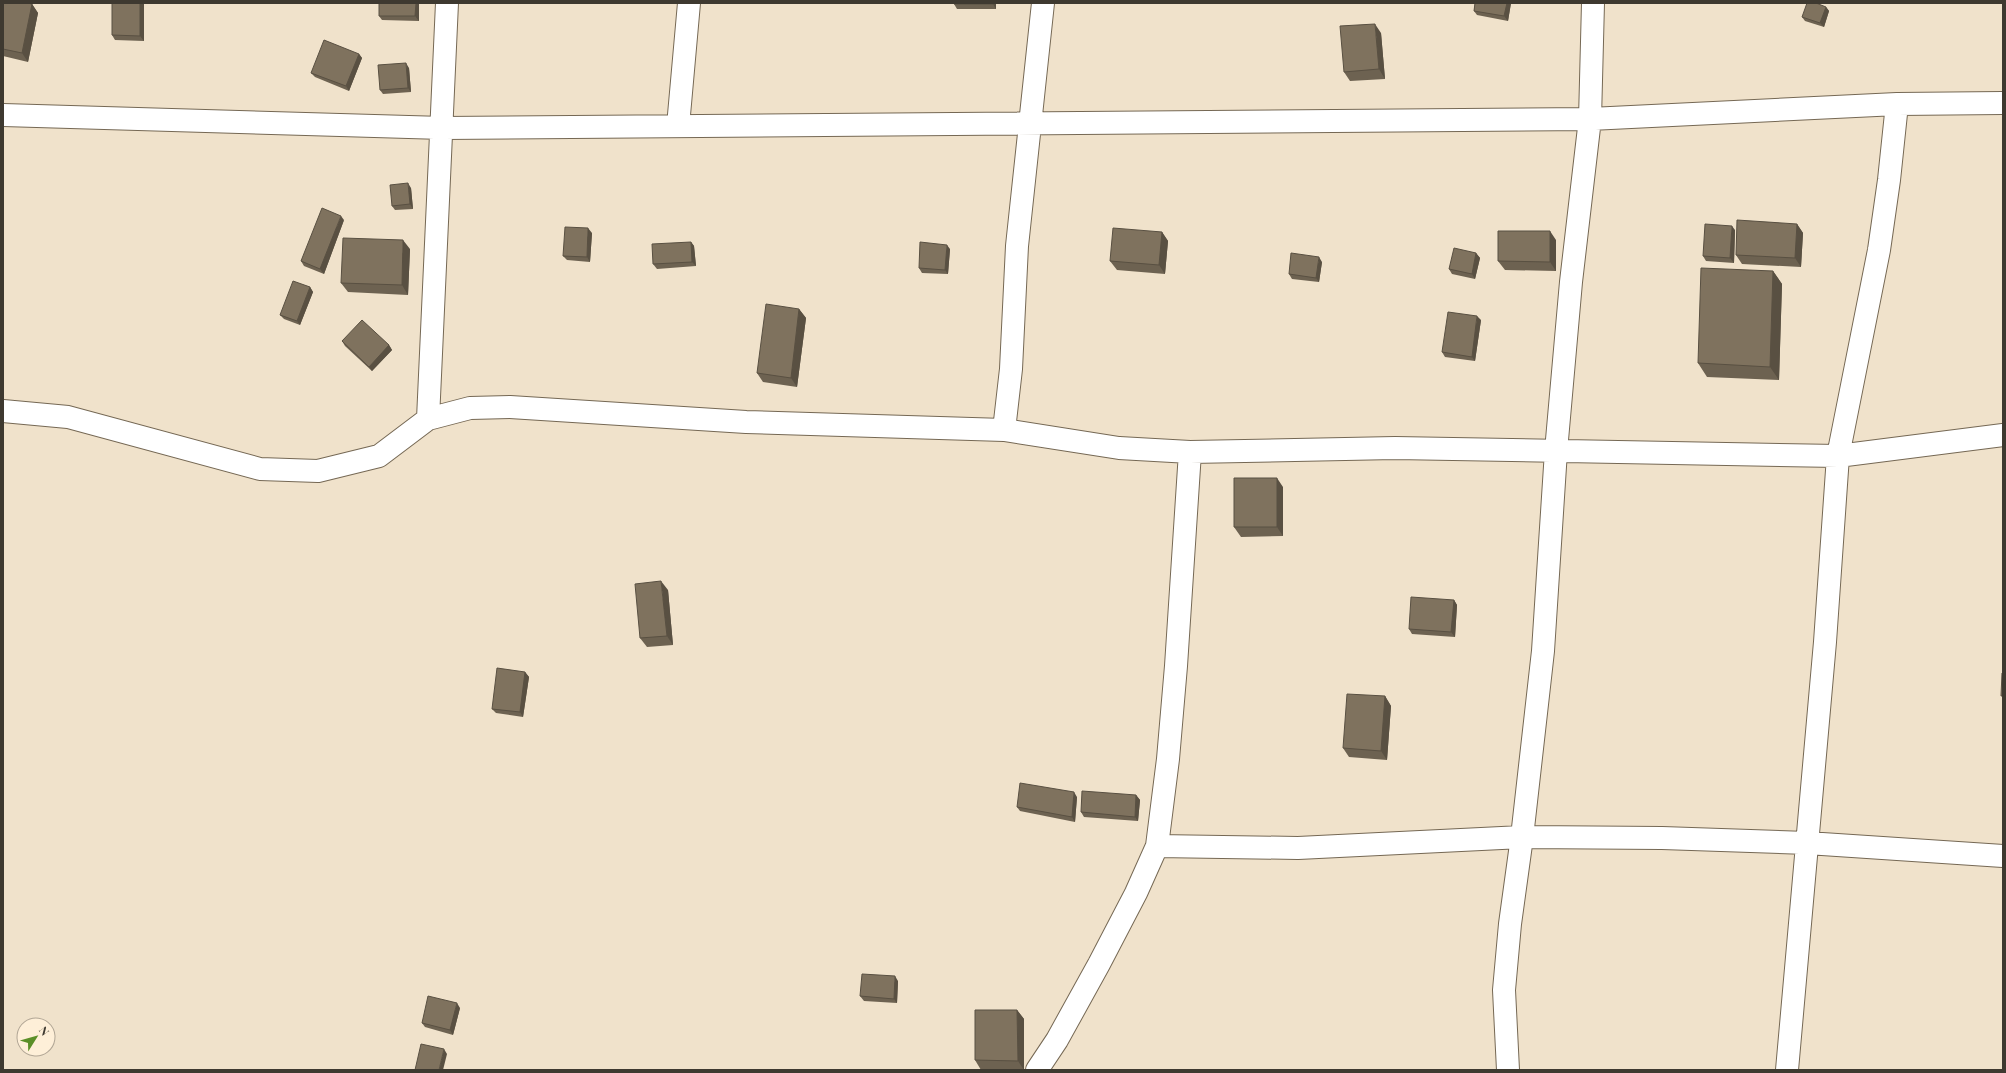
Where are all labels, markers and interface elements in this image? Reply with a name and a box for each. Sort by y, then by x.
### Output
north arrow [16,1017,56,1057]
text: N [36,1023,53,1038]

